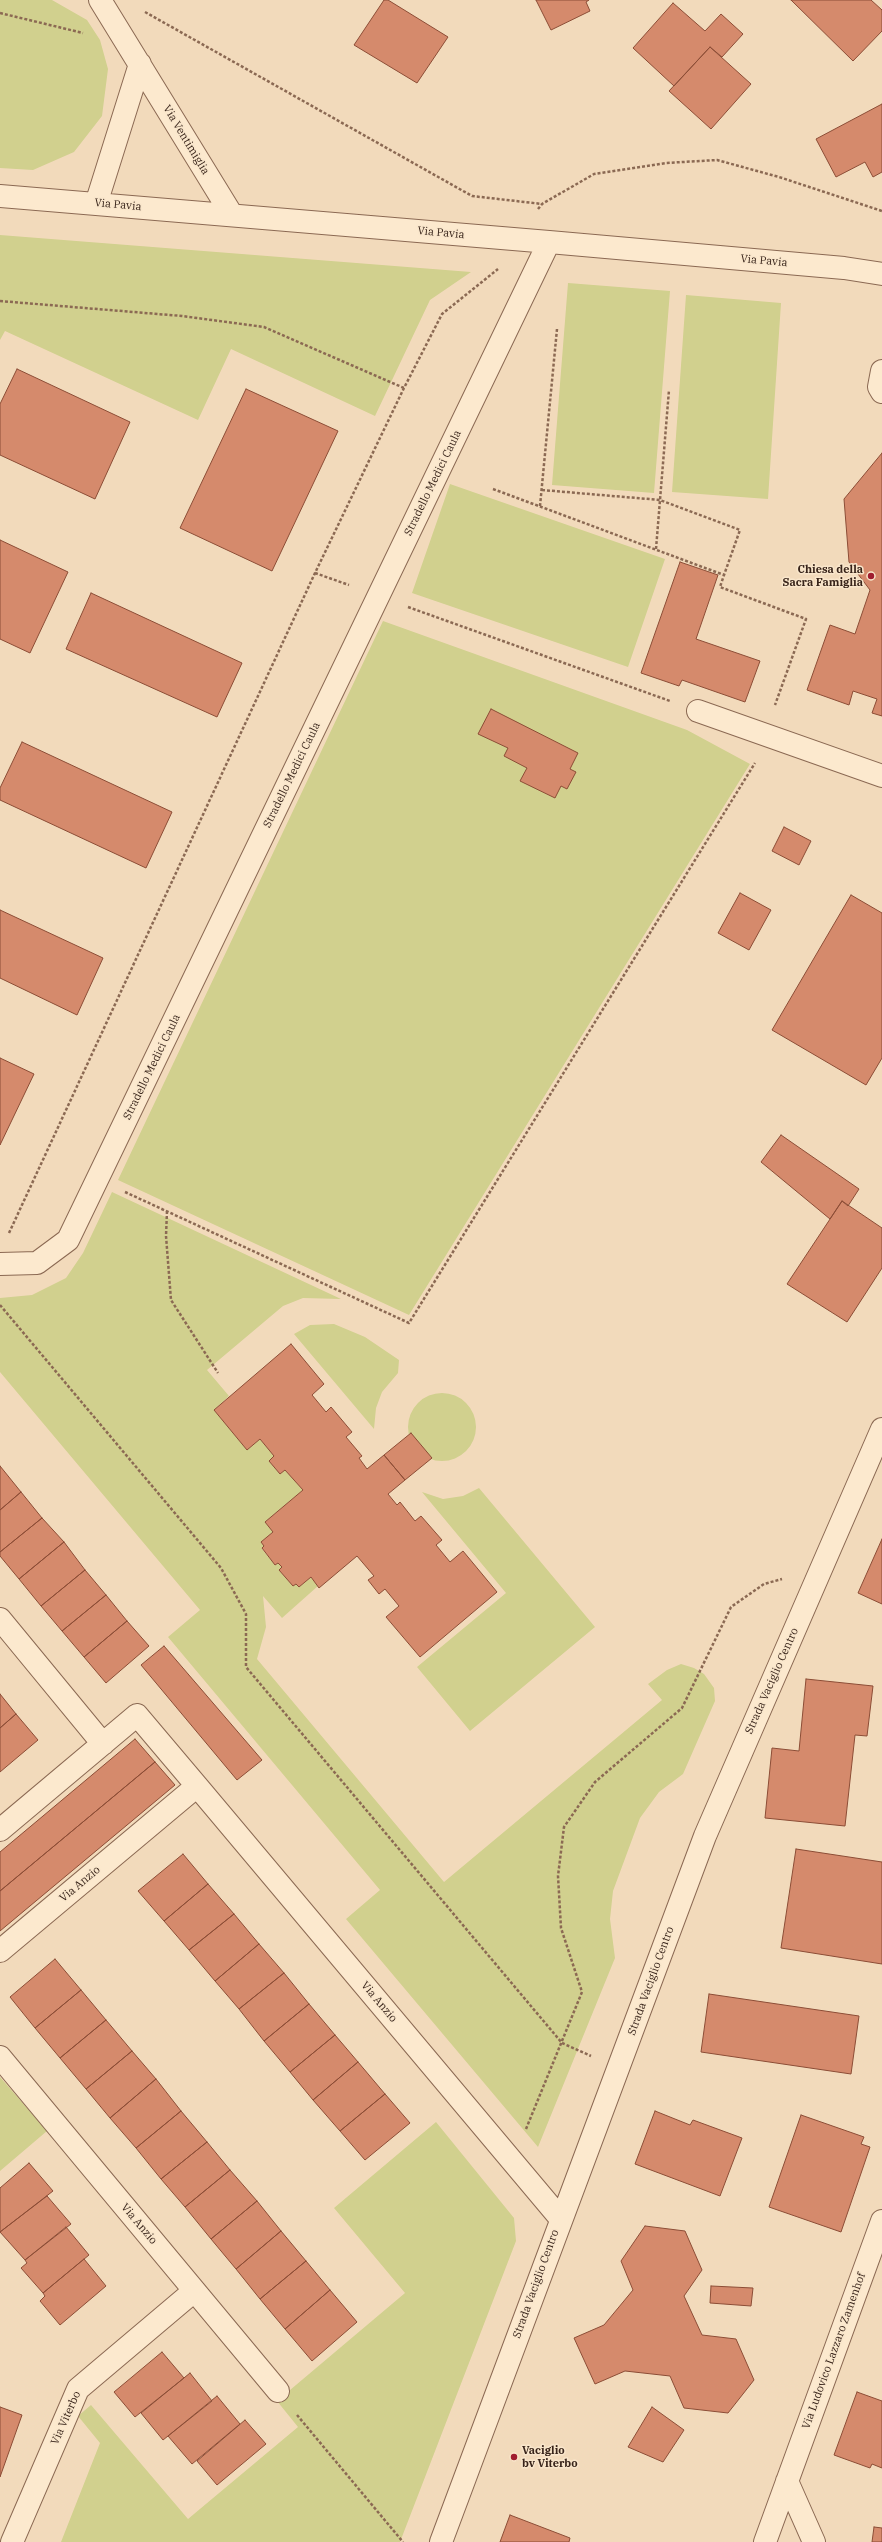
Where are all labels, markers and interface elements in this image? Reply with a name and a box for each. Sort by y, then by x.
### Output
street label: Via Ventimiglia [160,103,212,177]
street label: Via Pavia [94,196,142,214]
street label: Via Pavia [417,224,465,242]
street label: Via Pavia [740,252,788,270]
street label: Stradello Medici Caula [402,428,464,538]
place label: Chiesa della Sacra Famiglia [782,563,863,589]
marker: Chiesa della Sacra Famiglia [866,571,876,581]
street label: Stradello Medici Caula [261,720,323,830]
street label: Stradello Medici Caula [121,1012,183,1122]
street label: Strada Vaciglio Centro [743,1626,801,1736]
street label: Via Anzio [57,1863,103,1905]
street label: Strada Vaciglio Centro [625,1925,677,2037]
street label: Via Anzio [358,1979,400,2025]
street label: Via Anzio [118,2201,160,2247]
street label: Strada Vaciglio Centro [510,2228,562,2340]
street label: Via Ludovico Lazzaro Zamenhof [800,2271,868,2431]
street label: Via Viterbo [48,2389,84,2447]
place label: Vaciglio bv Viterbo [522,2444,578,2470]
marker: Vaciglio bv Viterbo [509,2452,519,2462]

